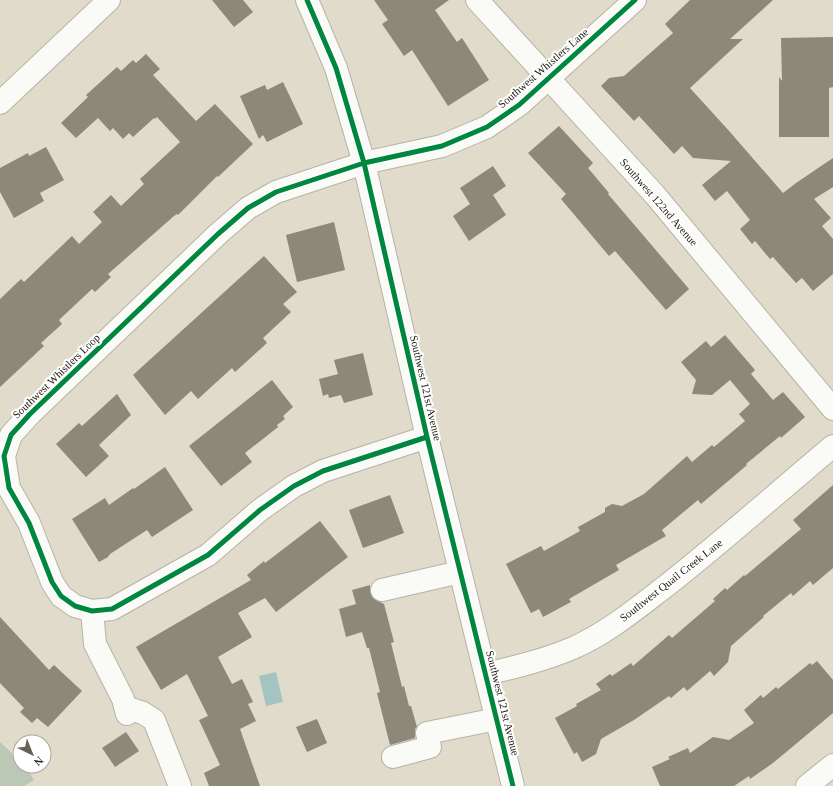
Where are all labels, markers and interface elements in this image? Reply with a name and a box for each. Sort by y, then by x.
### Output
street label: Southwest Whistlers Lane [496,26,591,110]
street label: Southwest 122nd Avenue [618,156,700,248]
street label: Southwest Whistlers Loop [10,331,102,421]
street label: Southwest 121st Avenue [408,334,444,442]
street label: Southwest Quail Creek Lane [617,536,725,624]
street label: Southwest 121st Avenue [484,649,522,757]
north arrow [12,734,52,774]
text: N [32,754,46,768]

